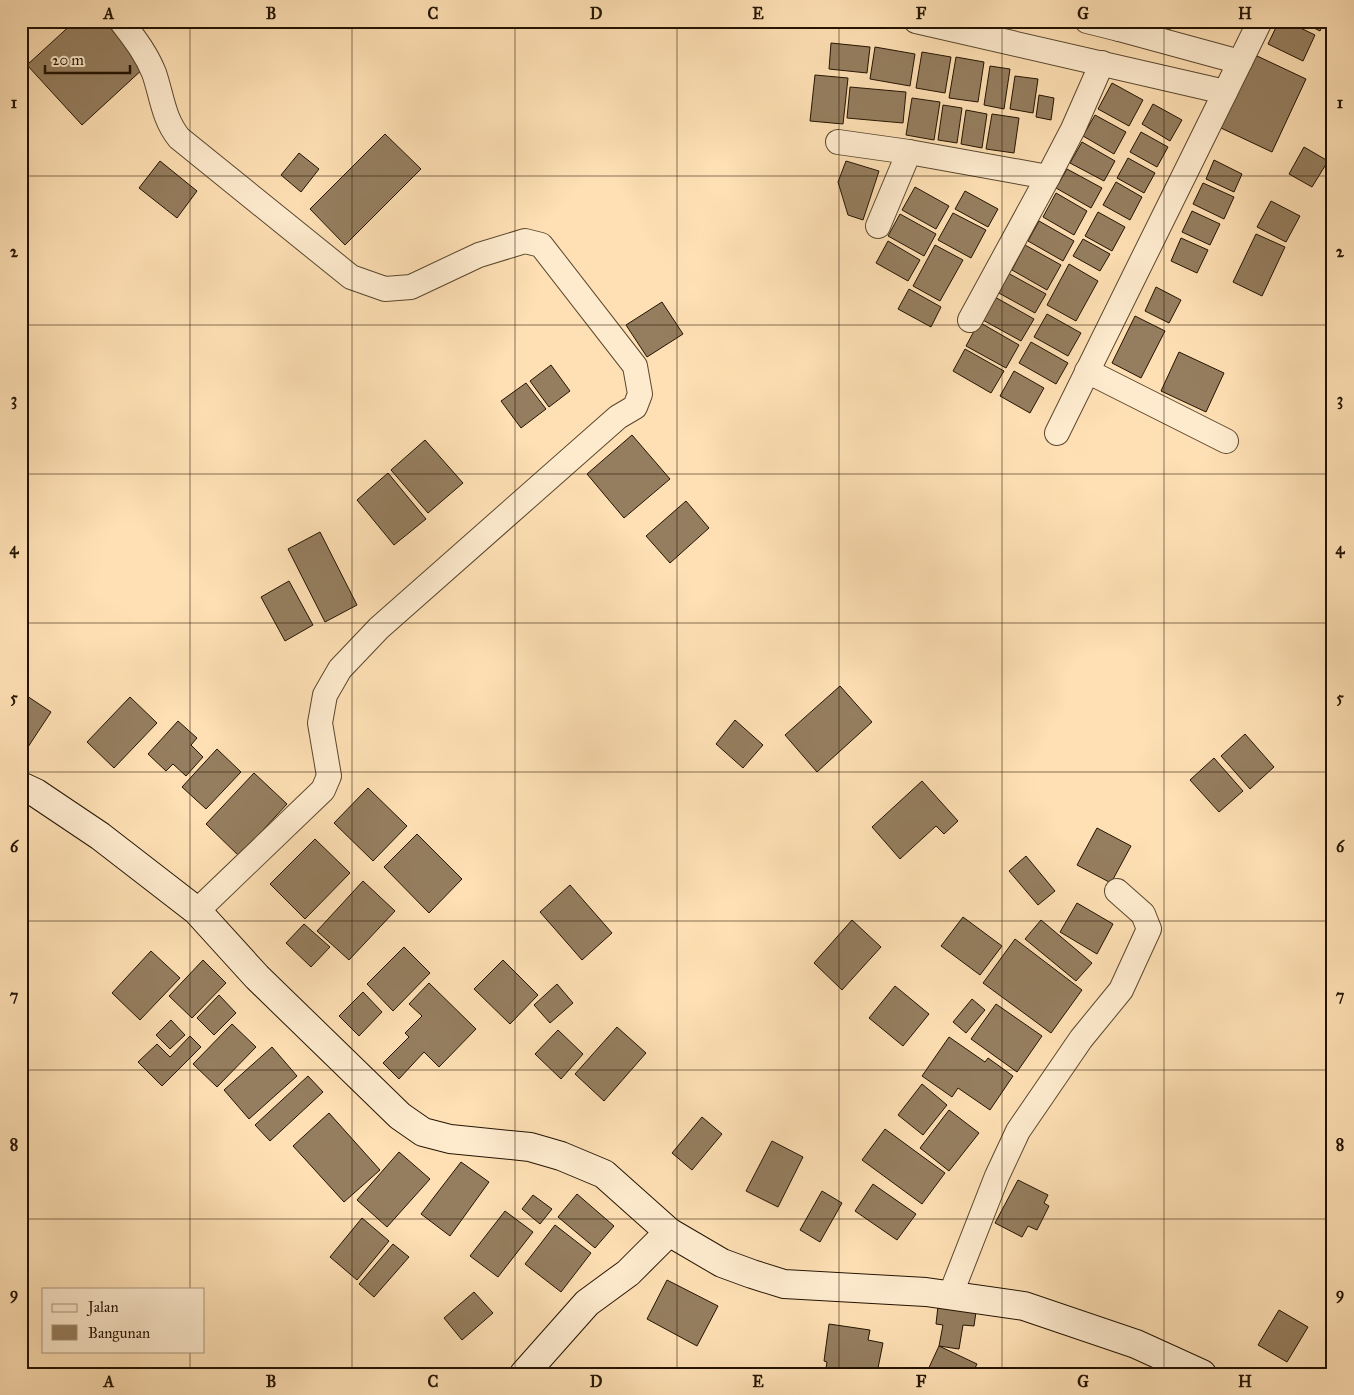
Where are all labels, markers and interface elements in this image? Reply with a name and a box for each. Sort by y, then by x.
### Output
text: A [103,4,115,23]
text: B [266,4,276,23]
text: C [428,4,439,23]
text: D [590,4,603,23]
text: E [752,4,764,23]
text: F [916,4,927,23]
text: G [1077,4,1089,23]
text: H [1238,4,1252,23]
scale bar [45,42,130,74]
text: 20 m [52,51,84,69]
text: 1 [11,93,18,112]
text: 1 [1337,93,1344,112]
text: 2 [10,242,19,261]
text: 2 [1336,242,1345,261]
text: 3 [11,390,17,410]
text: 3 [1337,390,1343,410]
text: 4 [10,539,20,559]
text: 4 [1336,539,1346,559]
text: 5 [10,688,18,707]
text: 5 [1336,688,1344,707]
text: 6 [10,837,19,856]
text: 6 [1336,837,1345,856]
text: 7 [10,986,19,1005]
text: 7 [1336,986,1345,1005]
text: 8 [10,1135,18,1154]
text: 8 [1336,1135,1344,1154]
text: 9 [10,1284,18,1304]
text: 9 [1336,1284,1344,1304]
legend [42,1288,205,1352]
text: Jalan [86,1298,119,1317]
text: Bangunan [88,1324,150,1342]
text: A [103,1372,115,1391]
text: B [266,1372,276,1391]
text: C [428,1372,439,1391]
text: D [590,1372,603,1391]
text: E [752,1372,764,1391]
text: F [916,1372,927,1391]
text: G [1077,1372,1089,1391]
text: H [1238,1372,1252,1391]

